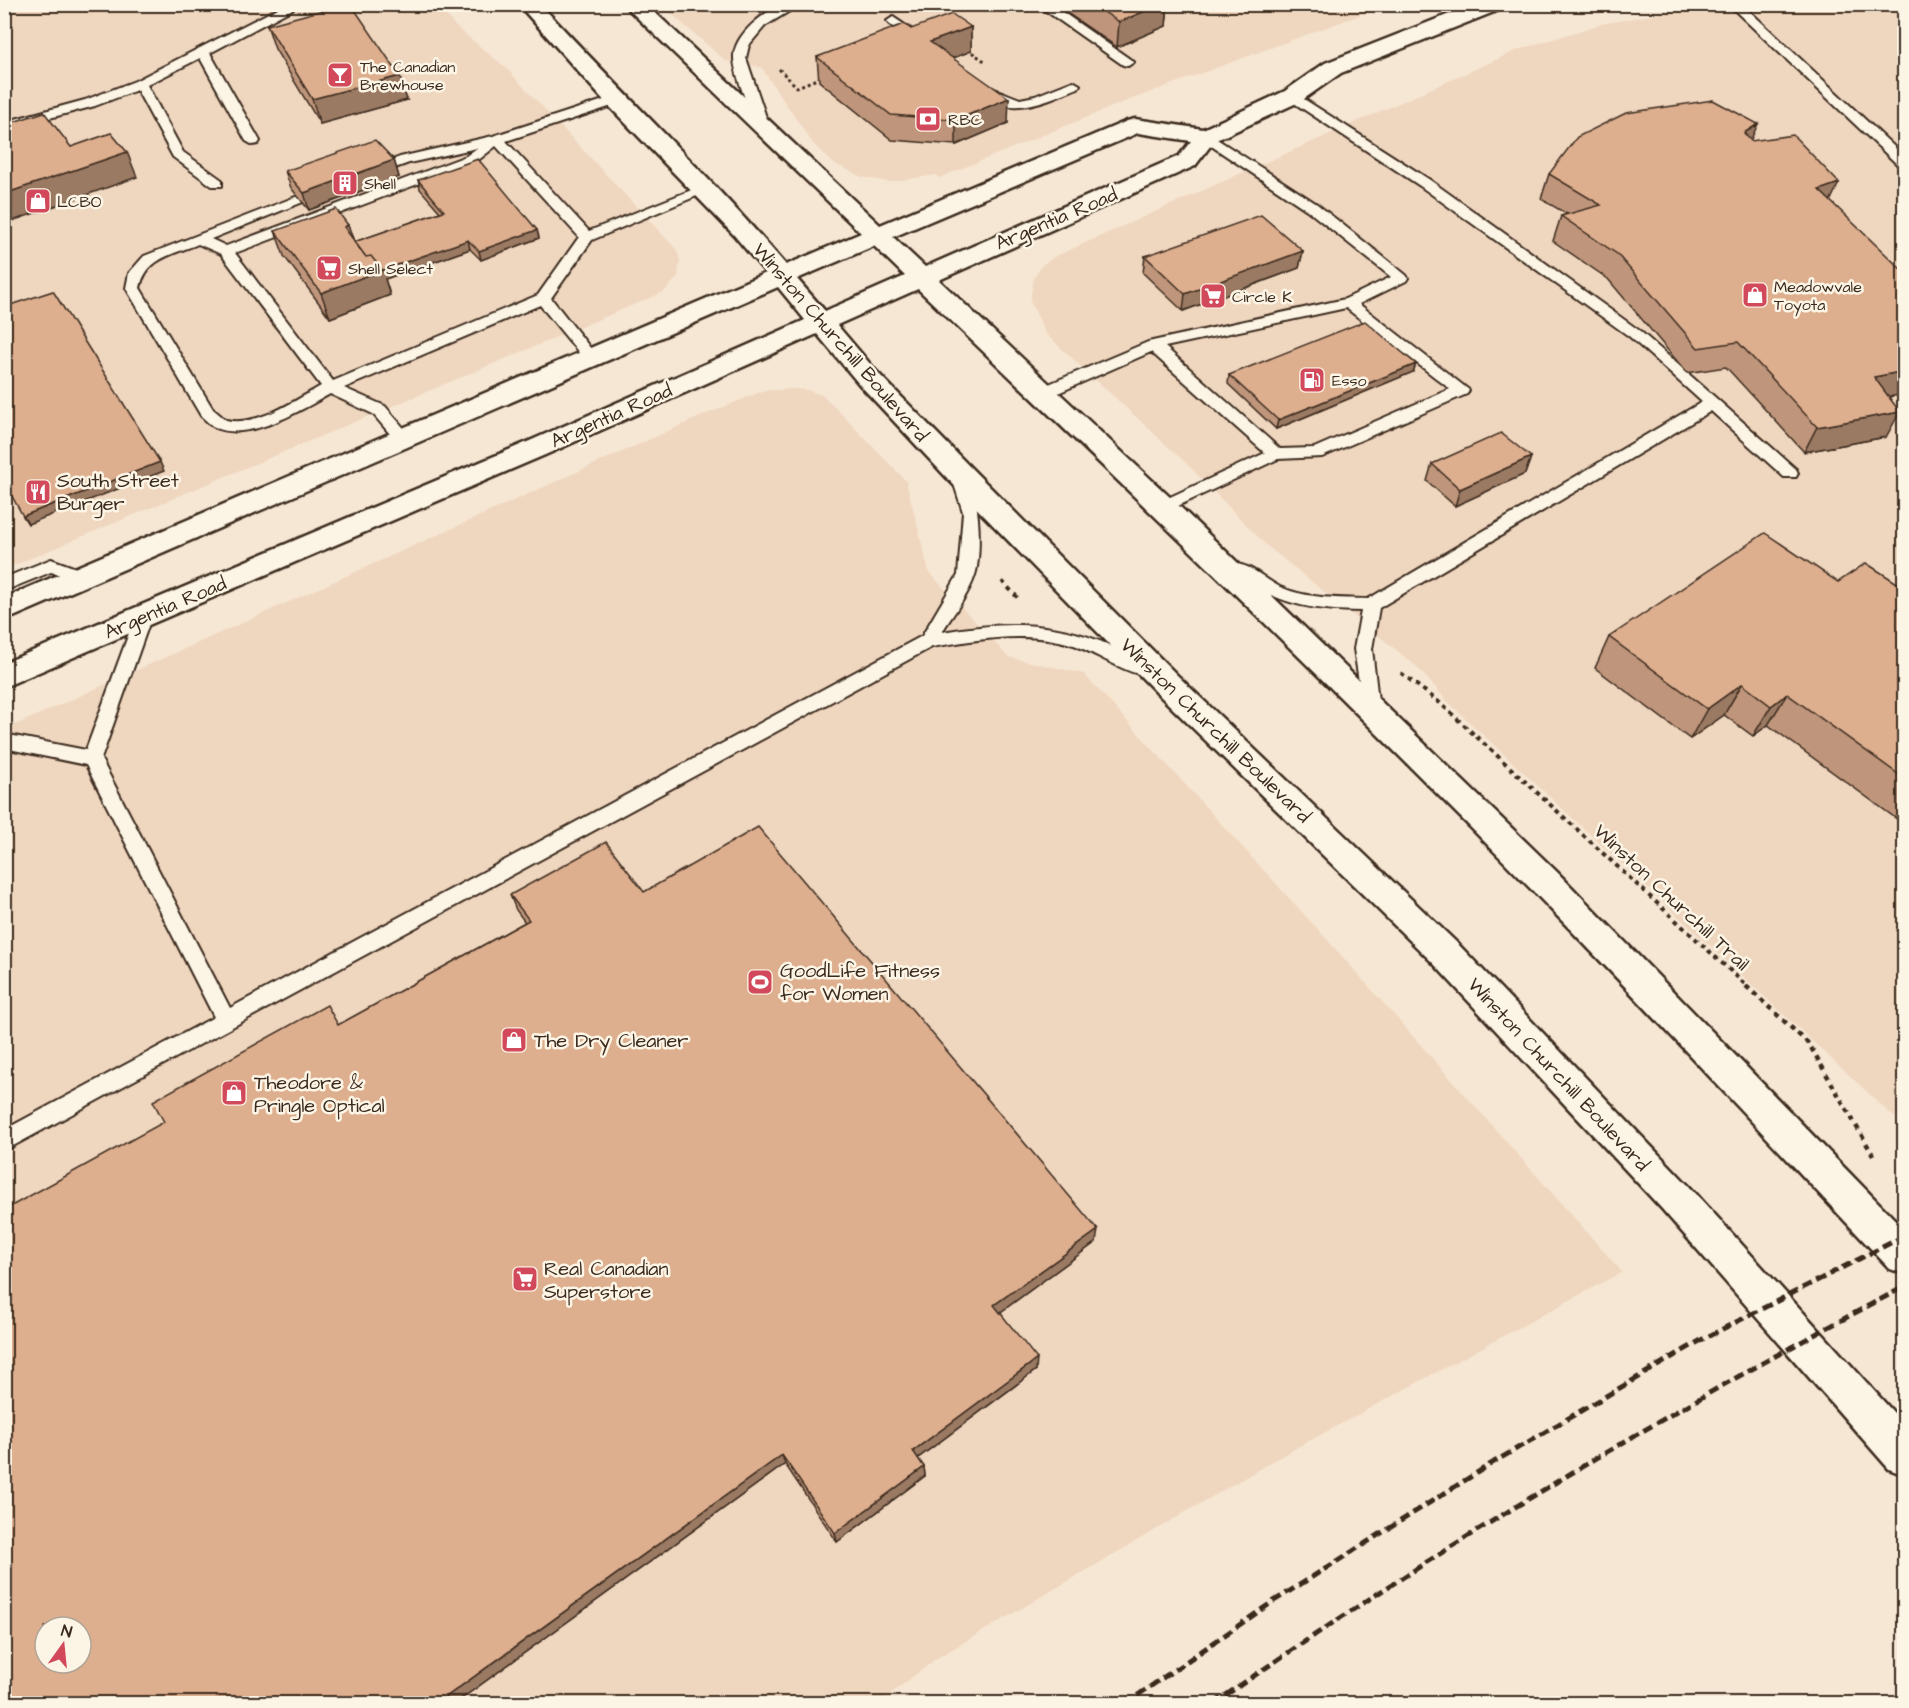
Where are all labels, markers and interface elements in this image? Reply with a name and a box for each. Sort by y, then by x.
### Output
place label: The Canadian Brewhouse [360,56,455,96]
bar icon: The Canadian Brewhouse [325,60,355,90]
bank icon: RBC [913,104,943,134]
place label: RBC [948,109,982,131]
building icon: Shell [330,168,360,198]
place label: Shell [364,173,396,195]
street label: Argentia Road [991,181,1122,258]
shop icon: LCBO [23,186,53,216]
place label: LCBO [57,191,102,213]
street label: Winston Churchill Boulevard [746,237,935,448]
supermarket icon: Shell Select [314,253,344,283]
place label: Shell Select [348,258,434,280]
place label: Meadowvale Toyota [1774,276,1862,317]
shop icon: Meadowvale Toyota [1740,280,1770,310]
supermarket icon: Circle K [1198,281,1228,311]
place label: Circle K [1232,286,1292,308]
fuel station icon: Esso [1297,365,1327,395]
place label: Esso [1332,370,1367,392]
street label: Argentia Road [546,377,677,456]
place label: South Street Burger [57,467,179,519]
restaurant icon: South Street Burger [23,477,53,507]
street label: Argentia Road [100,570,231,647]
street label: Winston Churchill Boulevard [1114,632,1317,830]
street label: Winston Churchill Trail [1587,818,1756,978]
place label: GoodLife Fitness for Women [780,957,940,1008]
sports icon: GoodLife Fitness for Women [745,967,775,997]
street label: Winston Churchill Boulevard [1461,972,1656,1178]
shop icon: The Dry Cleaner [499,1025,529,1055]
place label: The Dry Cleaner [534,1027,688,1056]
place label: Theodore & Pringle Optical [254,1069,385,1121]
shop icon: Theodore & Pringle Optical [219,1078,249,1108]
place label: Real Canadian Superstore [544,1255,668,1306]
supermarket icon: Real Canadian Superstore [510,1264,540,1294]
north arrow [33,1615,93,1675]
text: N [59,1620,74,1643]

